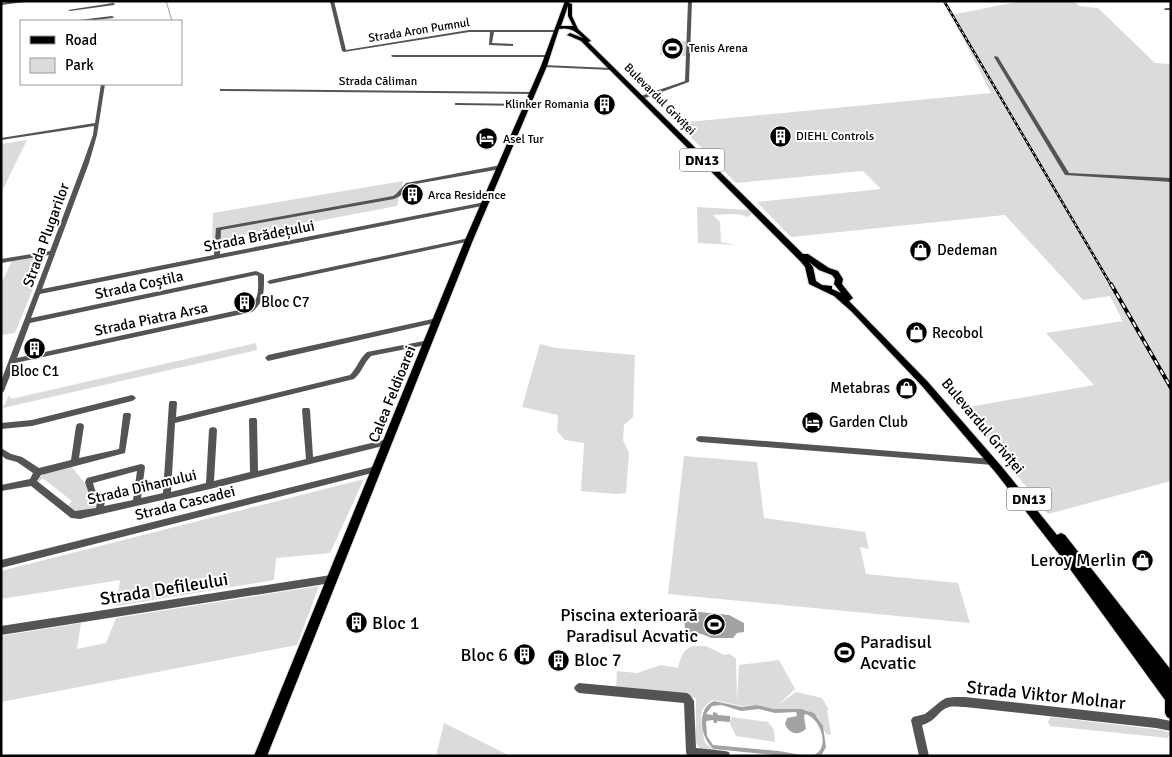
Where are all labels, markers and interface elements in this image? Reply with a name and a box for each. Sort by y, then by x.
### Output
street label: Strada Aron Pumnul [367,15,471,46]
legend [20,20,182,85]
text: Road [65,31,97,49]
sports icon: Tenis Arena [661,36,685,60]
place label: Tenis Arena [689,41,748,56]
text: Park [65,56,94,74]
street label: Bulevardul Griviței [621,60,699,138]
street label: Strada Căliman [339,74,417,89]
building icon: Klinker Romania [593,92,617,116]
place label: Klinker Romania [505,97,589,112]
building icon: DIEHL Controls [768,124,792,148]
hotel icon: Asel Tur [475,127,499,151]
place label: DIEHL Controls [796,129,874,144]
place label: Asel Tur [503,132,544,147]
road number: DN13 [680,148,724,172]
street label: Strada Plugarilor [19,180,73,289]
building icon: Arca Residence [400,183,424,207]
place label: Arca Residence [428,188,506,203]
street label: Strada Brădețului [202,216,316,257]
shop icon: Dedeman [909,238,933,262]
place label: Dedeman [937,241,997,259]
street label: Strada Coștila [93,267,185,303]
building icon: Bloc C7 [233,290,257,314]
place label: Bloc C7 [261,293,310,311]
street label: Strada Piatra Arsa [92,298,210,340]
shop icon: Recobol [904,321,928,345]
place label: Recobol [932,324,983,342]
building icon: Bloc C1 [23,336,47,360]
street label: Calea Feldioarei [364,343,420,445]
place label: Bloc C1 [11,362,59,380]
street label: Bulevardul Griviței [937,375,1028,478]
shop icon: Metabras [894,376,918,400]
place label: Metabras [830,379,890,397]
hotel icon: Garden Club [801,410,825,434]
place label: Garden Club [829,413,908,431]
street label: Strada Dihamului [86,466,198,508]
street label: Strada Cascadei [133,482,237,524]
road number: DN13 [1006,488,1052,510]
shop icon: Leroy Merlin [1130,548,1154,572]
place label: Leroy Merlin [1030,549,1126,571]
street label: Strada Defileului [98,568,230,610]
place label: Piscina exterioară Paradisul Acvatic [560,604,698,647]
building icon: Bloc 1 [344,611,368,635]
place label: Bloc 1 [372,612,420,634]
sports icon: Piscina exterioară Paradisul Acvatic [702,613,726,637]
place label: Paradisul Acvatic [860,631,932,674]
sports icon: Paradisul Acvatic [832,640,856,664]
building icon: Bloc 6 [512,643,536,667]
place label: Bloc 6 [460,644,508,666]
building icon: Bloc 7 [546,648,570,672]
place label: Bloc 7 [574,649,622,671]
street label: Strada Viktor Molnar [966,676,1127,714]

